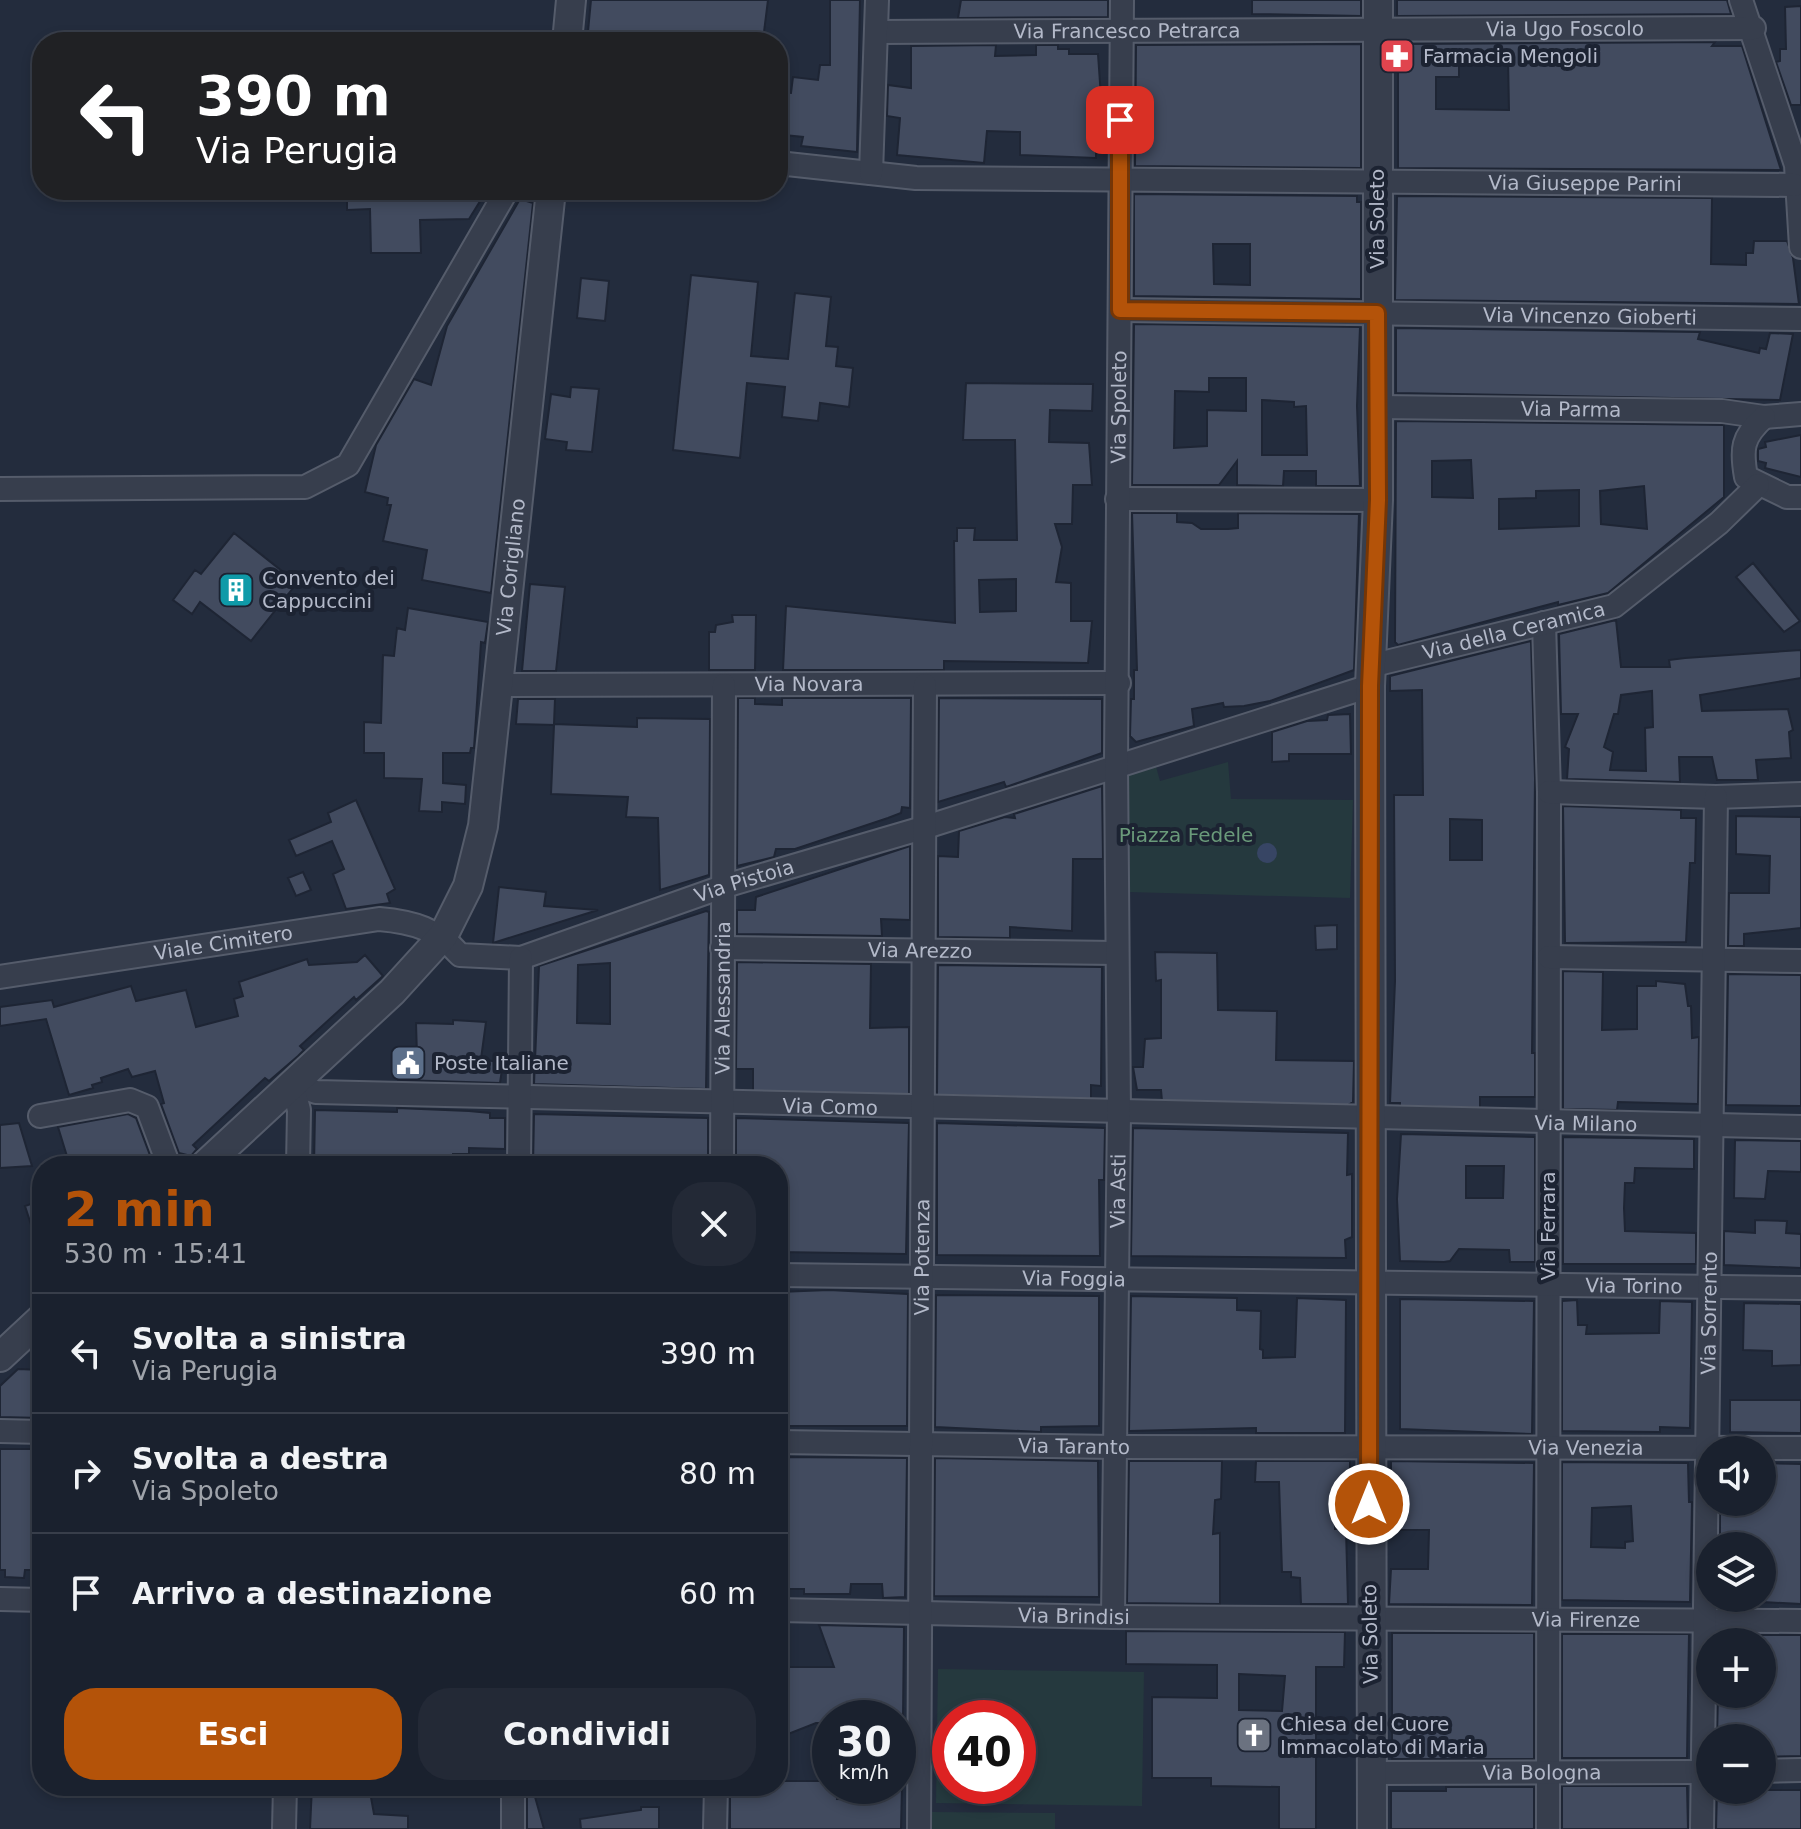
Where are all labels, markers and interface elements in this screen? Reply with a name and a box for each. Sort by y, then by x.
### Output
street label: Via Ugo Foscolo [1486,17,1644,41]
street label: Via Francesco Petrarca [1013,18,1241,43]
pharmacy icon: Farmacia Mengoli [1378,37,1416,75]
place label: Farmacia Mengoli [1423,44,1598,68]
text: 390 m [196,63,391,128]
icon: left [64,64,168,168]
pin [1086,86,1154,154]
icon: arrive [1098,98,1142,142]
text: Via Perugia [196,130,398,171]
street label: Via Soleto [1365,169,1389,269]
street label: Via Giuseppe Parini [1488,171,1682,196]
street label: Via Vincenzo Gioberti [1483,303,1697,330]
street label: Via Spoleto [1106,350,1131,464]
street label: Via Parma [1521,397,1621,422]
street label: Via Corigliano [491,497,530,637]
place label: Convento dei Cappuccini [262,566,395,613]
building icon: Convento dei Cappuccini [217,571,255,609]
street label: Via della Ceramica [1420,597,1608,665]
street label: Via Novara [754,672,864,696]
park label: Piazza Fedele [1119,823,1253,847]
street label: Via Pistoia [691,854,797,908]
street label: Viale Cimitero [152,920,294,965]
street label: Via Alessandria [710,921,735,1075]
street label: Via Arezzo [868,938,972,963]
public building icon: Poste Italiane [389,1044,427,1082]
place label: Poste Italiane [434,1051,569,1075]
street label: Via Como [782,1093,878,1120]
street label: Via Milano [1534,1111,1638,1136]
street label: Via Asti [1106,1153,1131,1229]
street label: Via Ferrara [1536,1172,1560,1280]
text: 2 min [64,1181,215,1237]
button: close [672,1182,756,1266]
street label: Via Potenza [910,1199,934,1315]
text: 530 m · 15:41 [64,1239,247,1269]
street label: Via Sorrento [1696,1251,1722,1375]
street label: Via Foggia [1022,1266,1126,1291]
street label: Via Torino [1585,1273,1683,1298]
text: Svolta a sinistra [132,1321,407,1356]
icon: left [64,1331,108,1375]
text: 390 m [660,1336,756,1371]
text: Via Perugia [132,1356,278,1386]
street label: Via Taranto [1018,1434,1130,1459]
street label: Via Venezia [1528,1436,1644,1460]
map controls [1696,1436,1776,1804]
button: sound [1696,1436,1776,1516]
text: Svolta a destra [132,1441,389,1476]
icon: right [64,1451,108,1495]
text: 80 m [679,1456,756,1491]
position arrow [1327,1462,1411,1546]
text: Via Spoleto [132,1476,279,1506]
button: layers [1696,1532,1776,1612]
icon: arrive [64,1571,108,1615]
text: Arrivo a destinazione [132,1576,492,1611]
text: 60 m [679,1576,756,1611]
street label: Via Soleto [1357,1584,1383,1684]
street label: Via Brindisi [1018,1603,1130,1629]
street label: Via Firenze [1532,1607,1640,1632]
button: + [1696,1628,1776,1708]
button: Esci [64,1688,402,1780]
button: Condividi [418,1688,756,1780]
speed limit sign: 40 [932,1700,1036,1804]
place label: Chiesa del Cuore Immacolato di Maria [1280,1712,1485,1759]
church icon: Chiesa del Cuore Immacolato di Maria [1235,1716,1273,1754]
text: 30 [836,1719,892,1765]
button: − [1696,1724,1776,1804]
text: km/h [839,1760,889,1784]
street label: Via Bologna [1483,1760,1601,1785]

